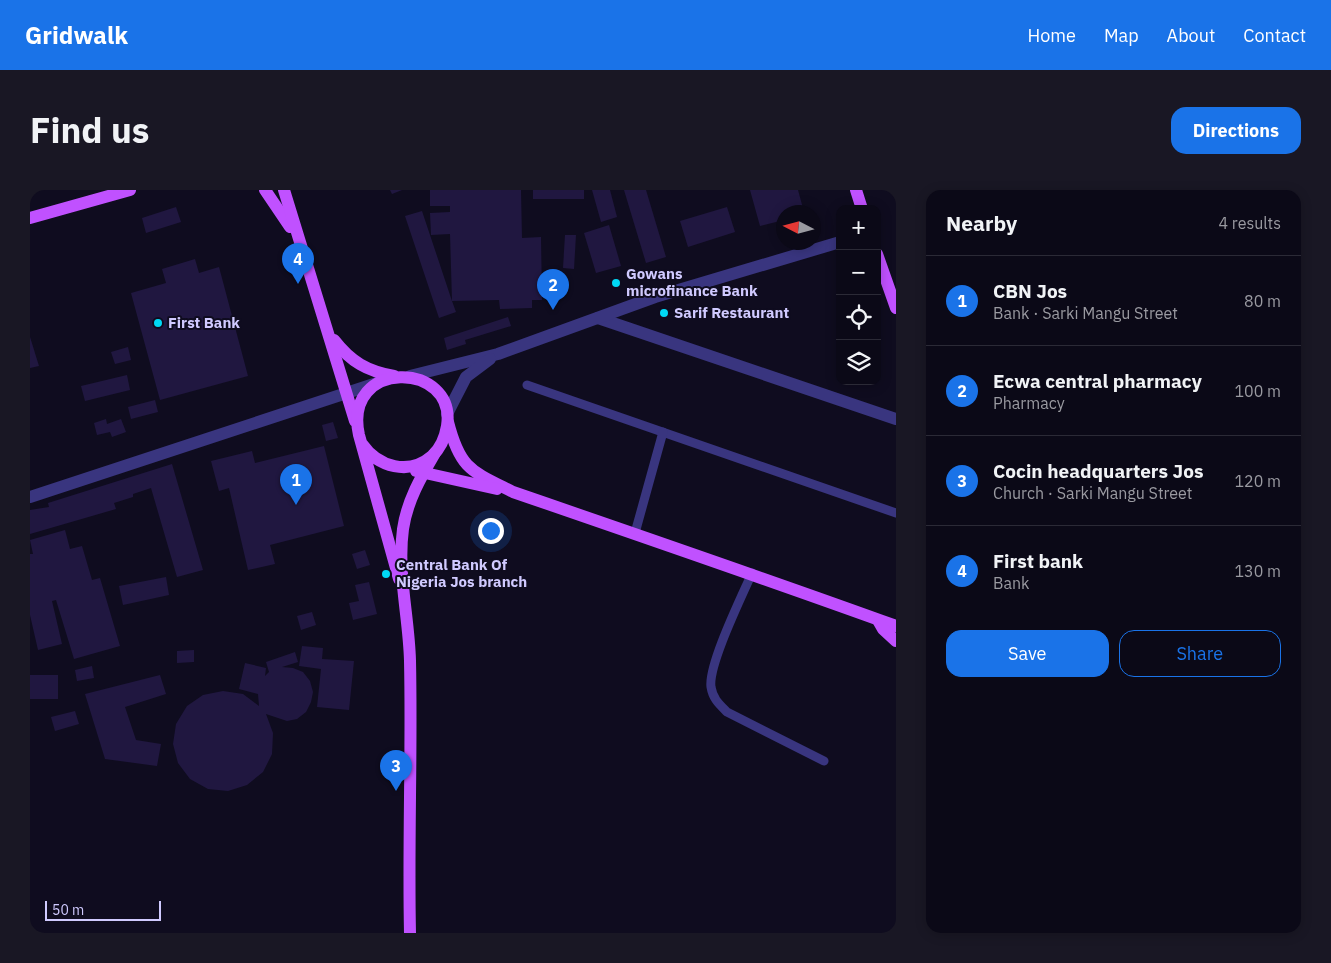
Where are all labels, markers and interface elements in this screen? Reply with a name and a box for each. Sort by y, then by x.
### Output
text: Gridwalk [25,19,128,51]
text: Home [1028,24,1076,47]
text: Map [1104,24,1139,47]
text: About [1167,24,1215,47]
text: Contact [1243,24,1306,47]
text: Find us [30,107,149,153]
button: Directions [1171,107,1301,154]
north arrow [776,205,821,250]
map controls [836,205,881,385]
button: + [836,205,881,250]
text: Nearby [946,209,1017,237]
text: 4 results [1218,213,1281,233]
pin: 4 [282,243,314,284]
button: − [836,250,881,295]
place label: Gowans microfinance Bank [626,264,758,300]
pin: 2 [537,269,569,310]
marker: Gowans microfinance Bank [610,277,622,289]
text: CBN Jos [993,279,1067,303]
text: 1 [957,291,967,311]
text: 80 m [1244,291,1281,311]
button: locate [836,295,881,340]
place label: Sarif Restaurant [674,303,790,322]
text: Bank · Sarki Mangu Street [993,303,1178,323]
marker: Sarif Restaurant [658,307,670,319]
place label: First Bank [168,313,240,332]
marker: First Bank [152,317,164,329]
button: layers [836,340,881,385]
text: Ecwa central pharmacy [993,369,1202,393]
text: 2 [957,381,967,401]
text: 100 m [1234,381,1281,401]
text: Pharmacy [993,393,1065,413]
text: Cocin headquarters Jos [993,459,1203,483]
pin: 1 [280,464,312,505]
text: 3 [957,471,967,491]
text: 120 m [1234,471,1281,491]
text: Church · Sarki Mangu Street [993,483,1193,503]
your location [478,518,504,544]
text: First bank [993,549,1083,573]
place label: Central Bank Of Nigeria Jos branch [396,555,527,591]
text: 4 [957,561,967,581]
text: 130 m [1234,561,1281,581]
marker: Central Bank Of Nigeria Jos branch [380,568,392,580]
text: Bank [993,573,1030,593]
button: Save [946,630,1109,677]
button: Share [1119,630,1281,677]
pin: 3 [380,750,412,791]
scale bar [45,898,161,921]
text: 50 m [52,901,84,919]

